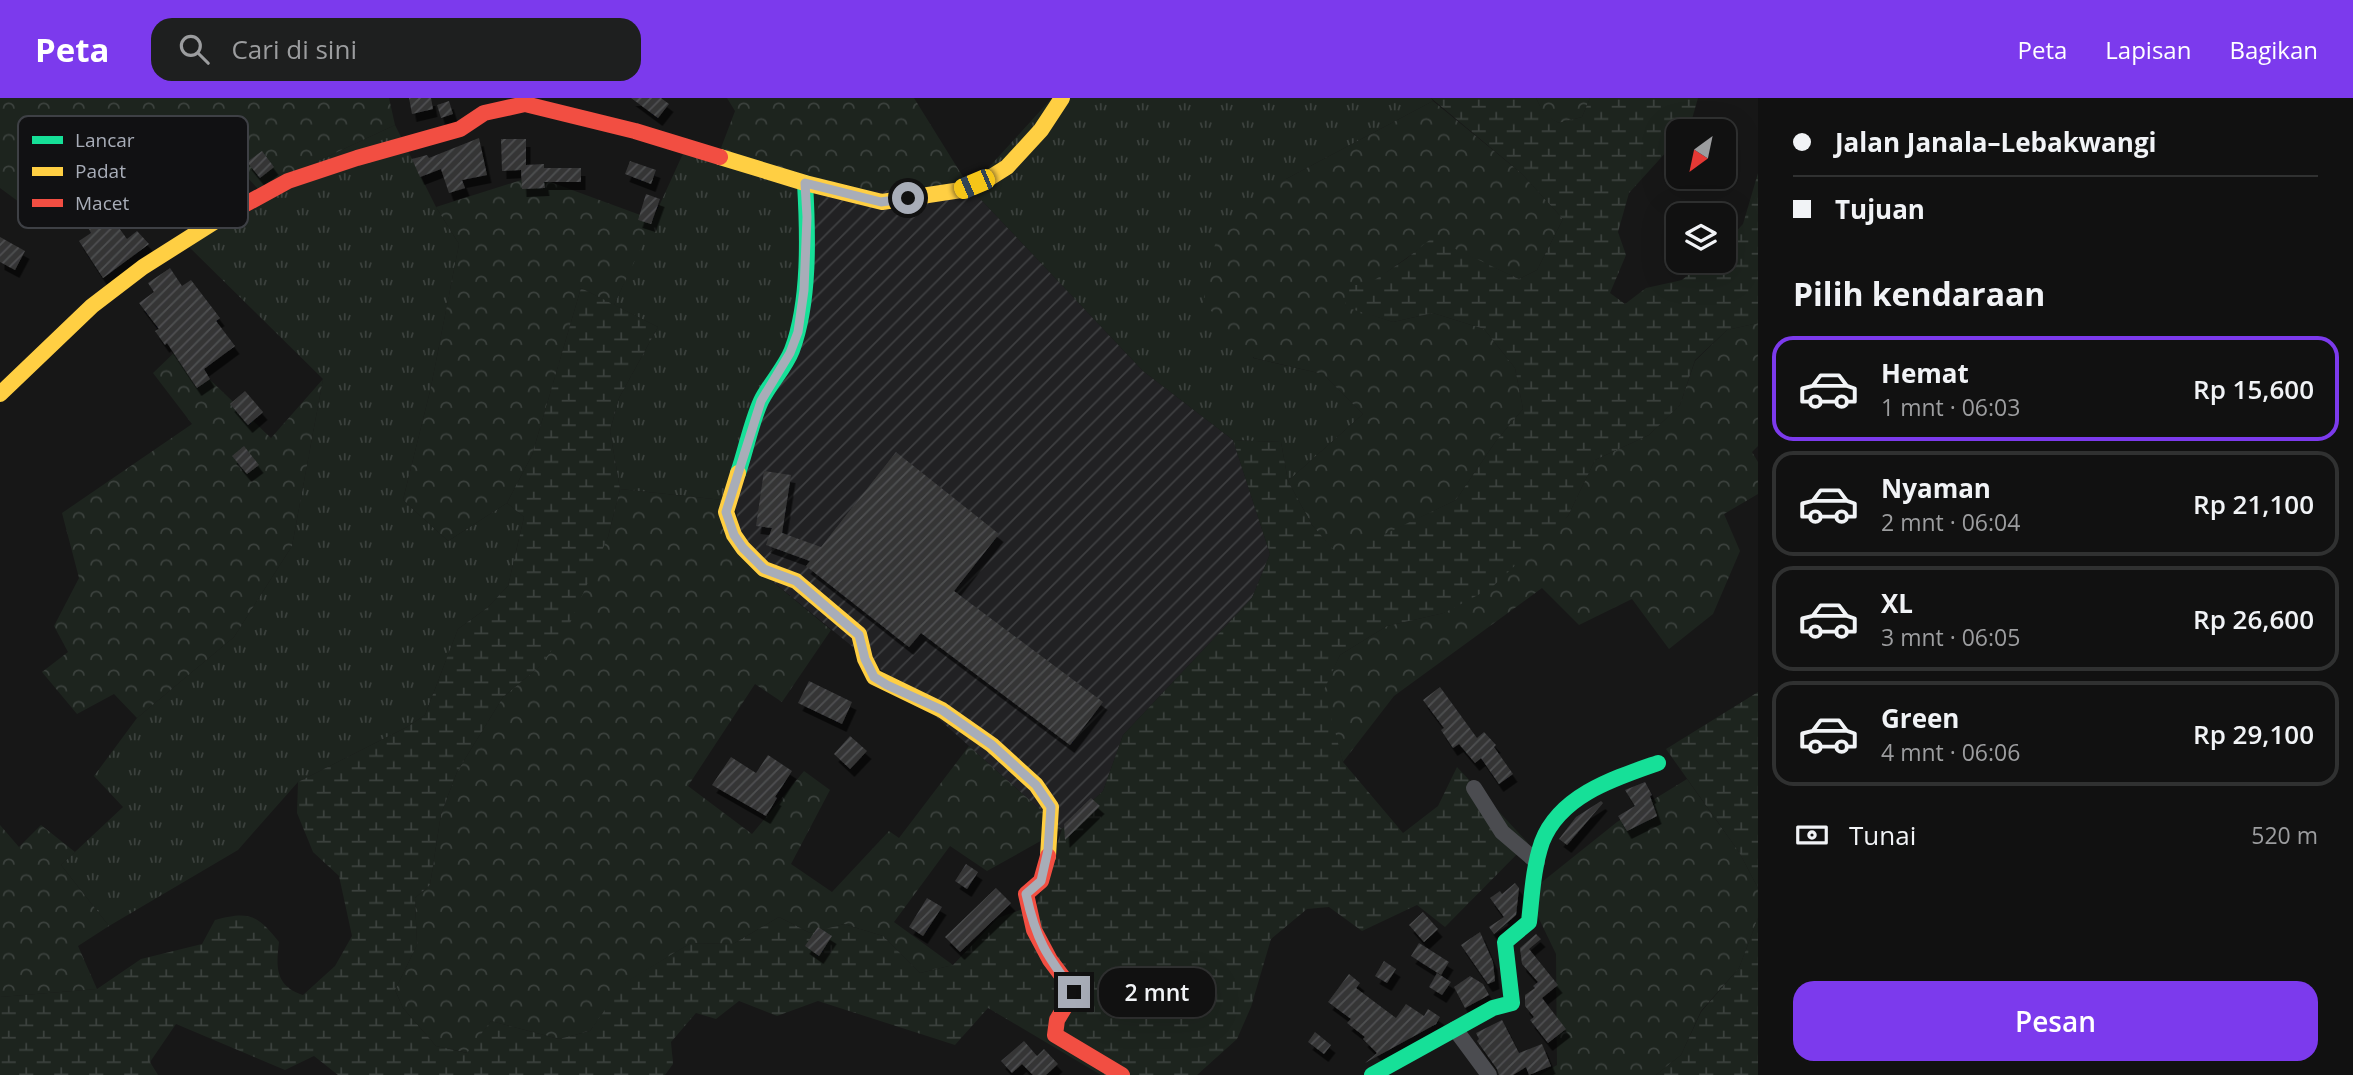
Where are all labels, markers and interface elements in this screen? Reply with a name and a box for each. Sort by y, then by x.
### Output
search box [151,18,641,81]
text: Peta [35,27,109,72]
icon: search [175,30,213,68]
text: Cari di sini [231,31,357,67]
text: Peta [2017,33,2067,66]
text: Lapisan [2105,33,2191,66]
text: Bagikan [2229,33,2318,66]
legend [18,116,248,228]
north arrow [1666,119,1736,189]
map controls [1666,119,1736,273]
text: Jalan Janala–Lebakwangi [1835,124,2157,160]
text: Lancar [75,127,135,153]
text: Padat [75,158,126,184]
car [951,166,998,202]
route start [892,182,924,214]
text: Macet [75,190,129,216]
text: Tujuan [1835,191,1925,227]
button: layers [1666,203,1736,273]
text: Pilih kendaraan [1793,272,2045,315]
text: Hemat [1881,355,1969,391]
icon: car [1797,357,1860,420]
text: Rp 15,600 [2193,371,2314,407]
text: 1 mnt · 06:03 [1881,391,2020,423]
text: Nyaman [1881,470,1991,506]
icon: car [1797,472,1860,535]
text: Rp 21,100 [2193,486,2314,522]
text: 2 mnt · 06:04 [1881,506,2020,538]
text: XL [1881,585,1913,621]
icon: car [1797,587,1860,650]
text: Rp 26,600 [2193,601,2314,637]
text: 3 mnt · 06:05 [1881,621,2020,653]
text: Green [1881,700,1959,736]
icon: car [1797,702,1860,765]
text: Rp 29,100 [2193,716,2314,752]
text: 4 mnt · 06:06 [1881,736,2020,768]
icon: cash [1793,816,1831,854]
text: Tunai [1849,817,1916,853]
text: 520 m [2251,819,2318,851]
callout: 2 mnt [1098,968,1214,1016]
route end [1058,976,1090,1008]
text: 2 mnt [1125,976,1189,1008]
button: Pesan [1793,981,2318,1061]

